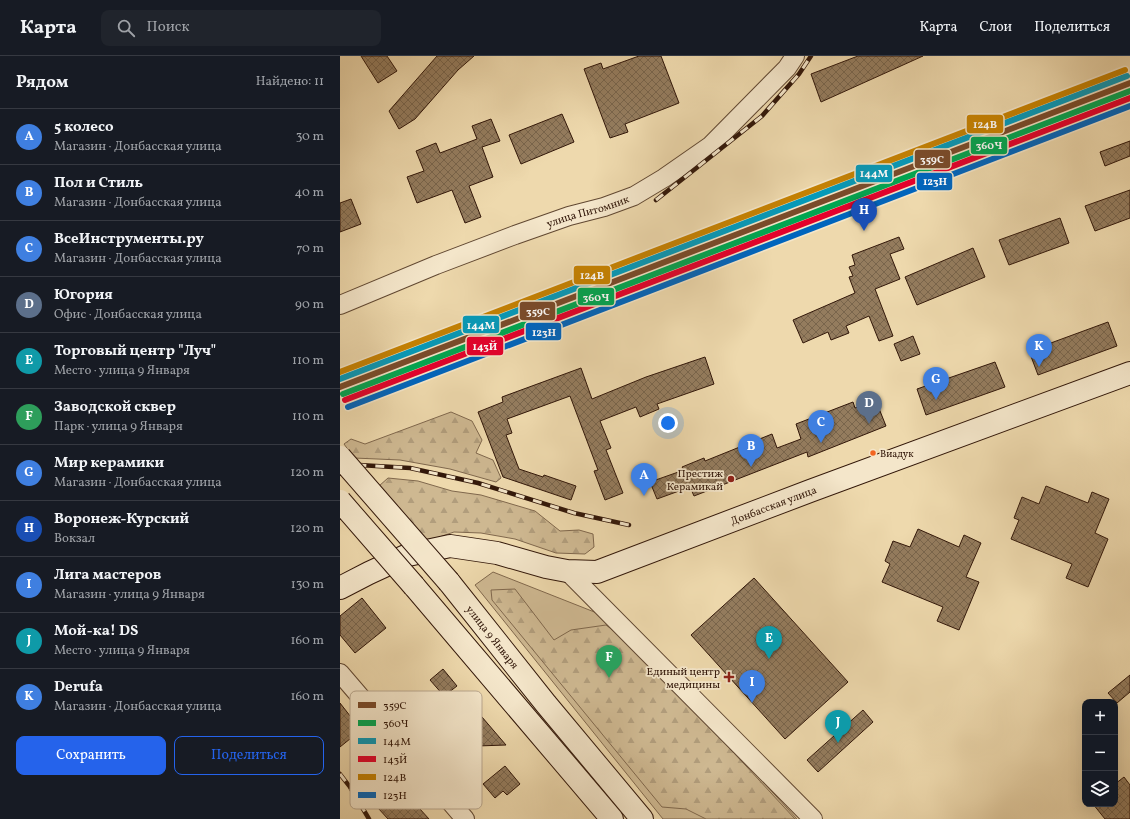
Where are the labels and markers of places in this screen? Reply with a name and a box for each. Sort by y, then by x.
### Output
pin: H [851,198,877,231]
pin: K [1026,334,1052,367]
pin: G [923,367,949,400]
pin: D [856,391,882,424]
pin: C [808,410,834,443]
pin: B [738,434,764,467]
place label: Виадук [880,447,914,461]
marker: Виадук [868,448,878,458]
pin: A [631,463,657,496]
place label: Престиж Керамикай [667,467,723,495]
marker: Престиж Керамикай [726,474,736,484]
pin: E [756,626,782,659]
pin: F [596,645,622,678]
place label: Единый центр медицины [647,665,720,693]
pin: I [739,670,765,703]
marker: Единый центр медицины [723,671,735,683]
pin: J [825,710,851,743]

